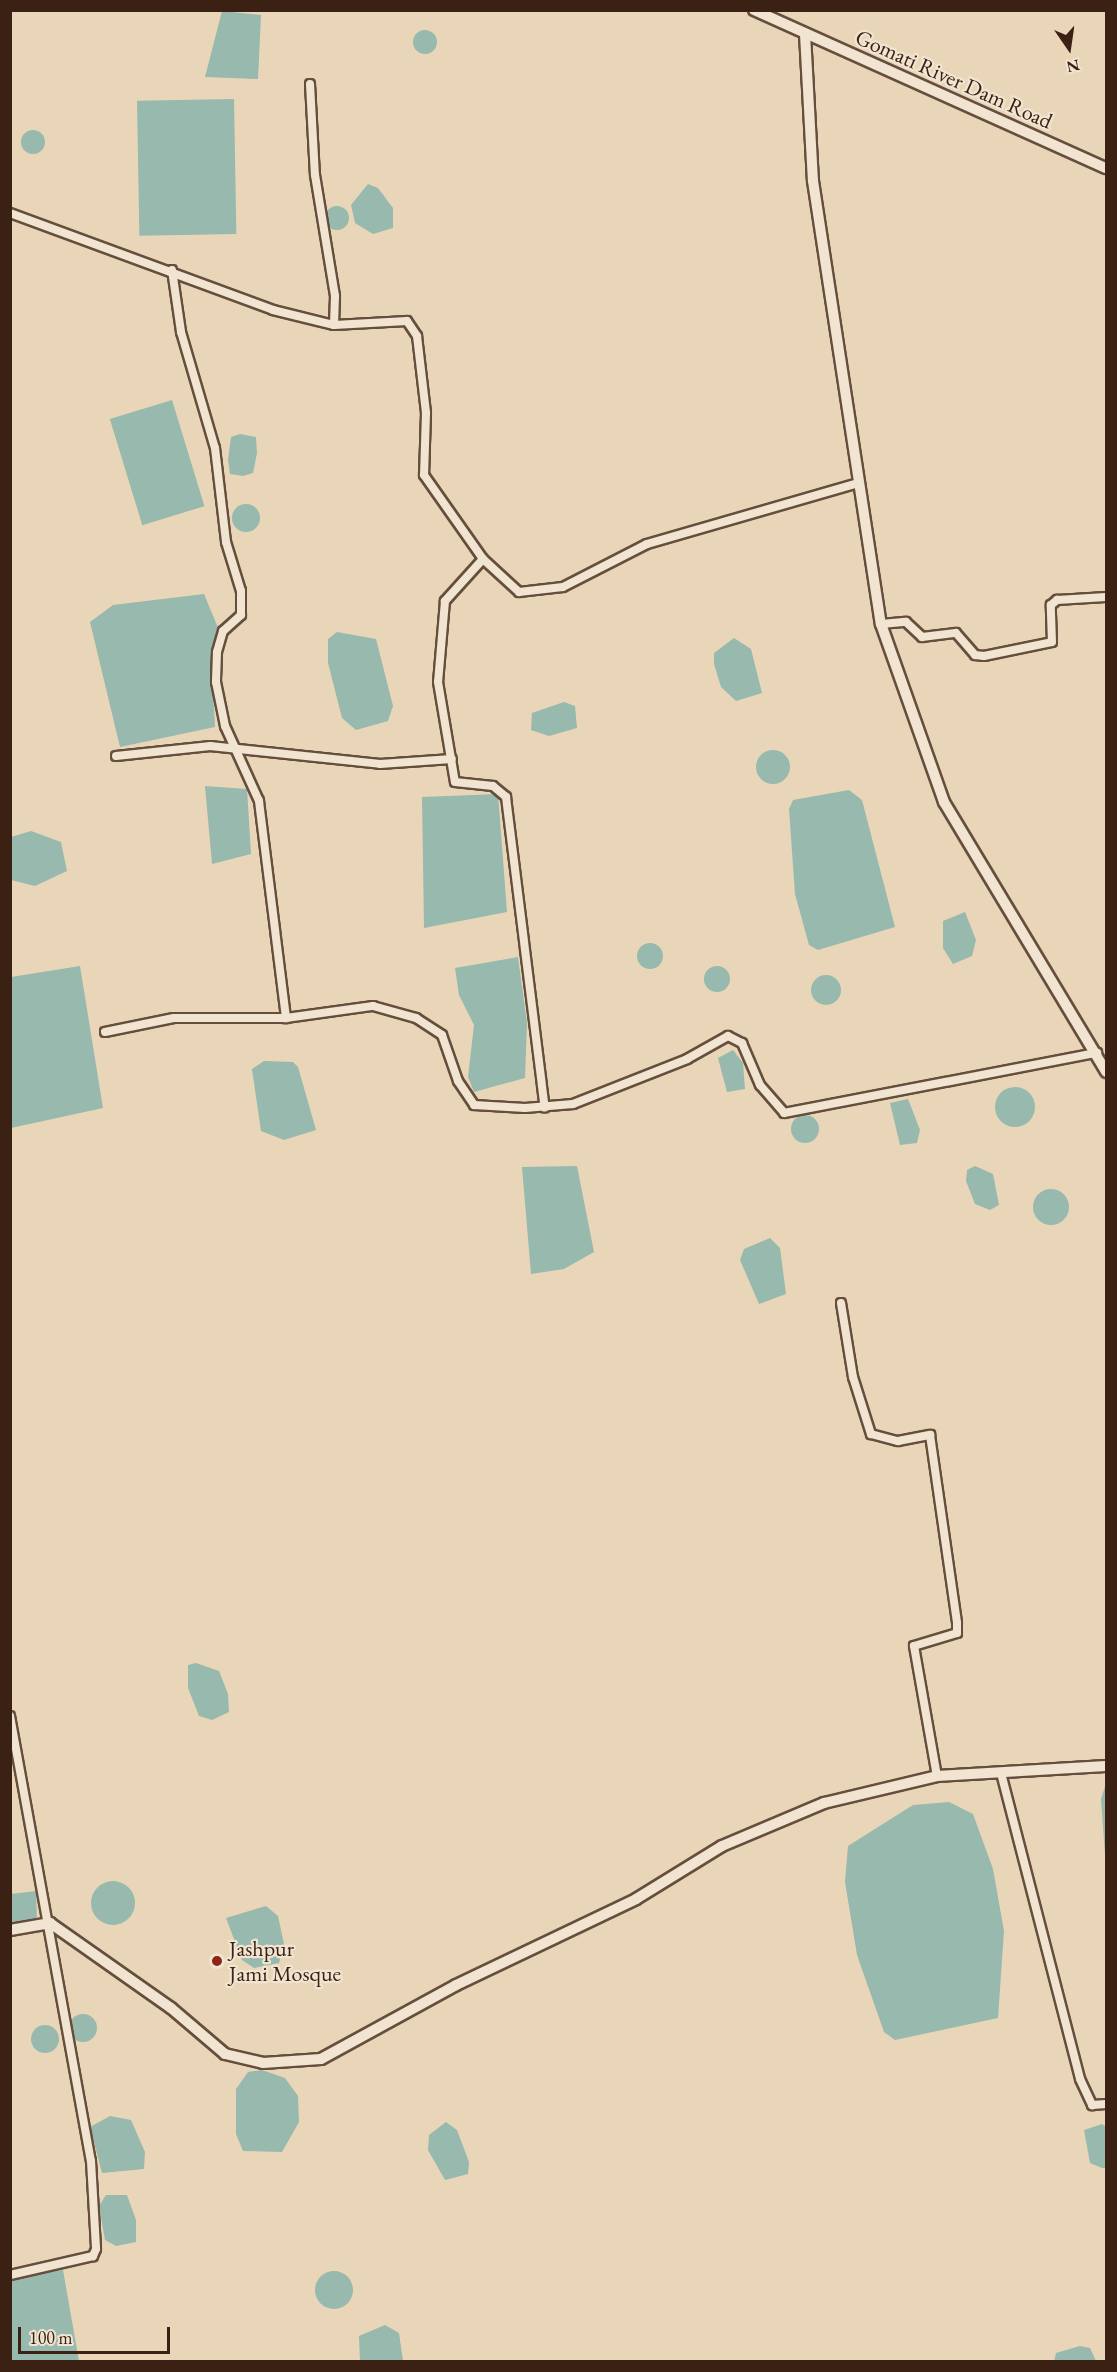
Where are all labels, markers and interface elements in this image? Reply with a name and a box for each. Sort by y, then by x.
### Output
north arrow [1039,18,1099,78]
street label: Gomati River Dam Road [851,24,1057,134]
text: N [1064,54,1082,78]
place label: Jashpur Jami Mosque [229,1935,341,1987]
marker: Jashpur Jami Mosque [210,1954,224,1968]
scale bar [21,2315,172,2353]
text: 100 m [29,2326,73,2349]

